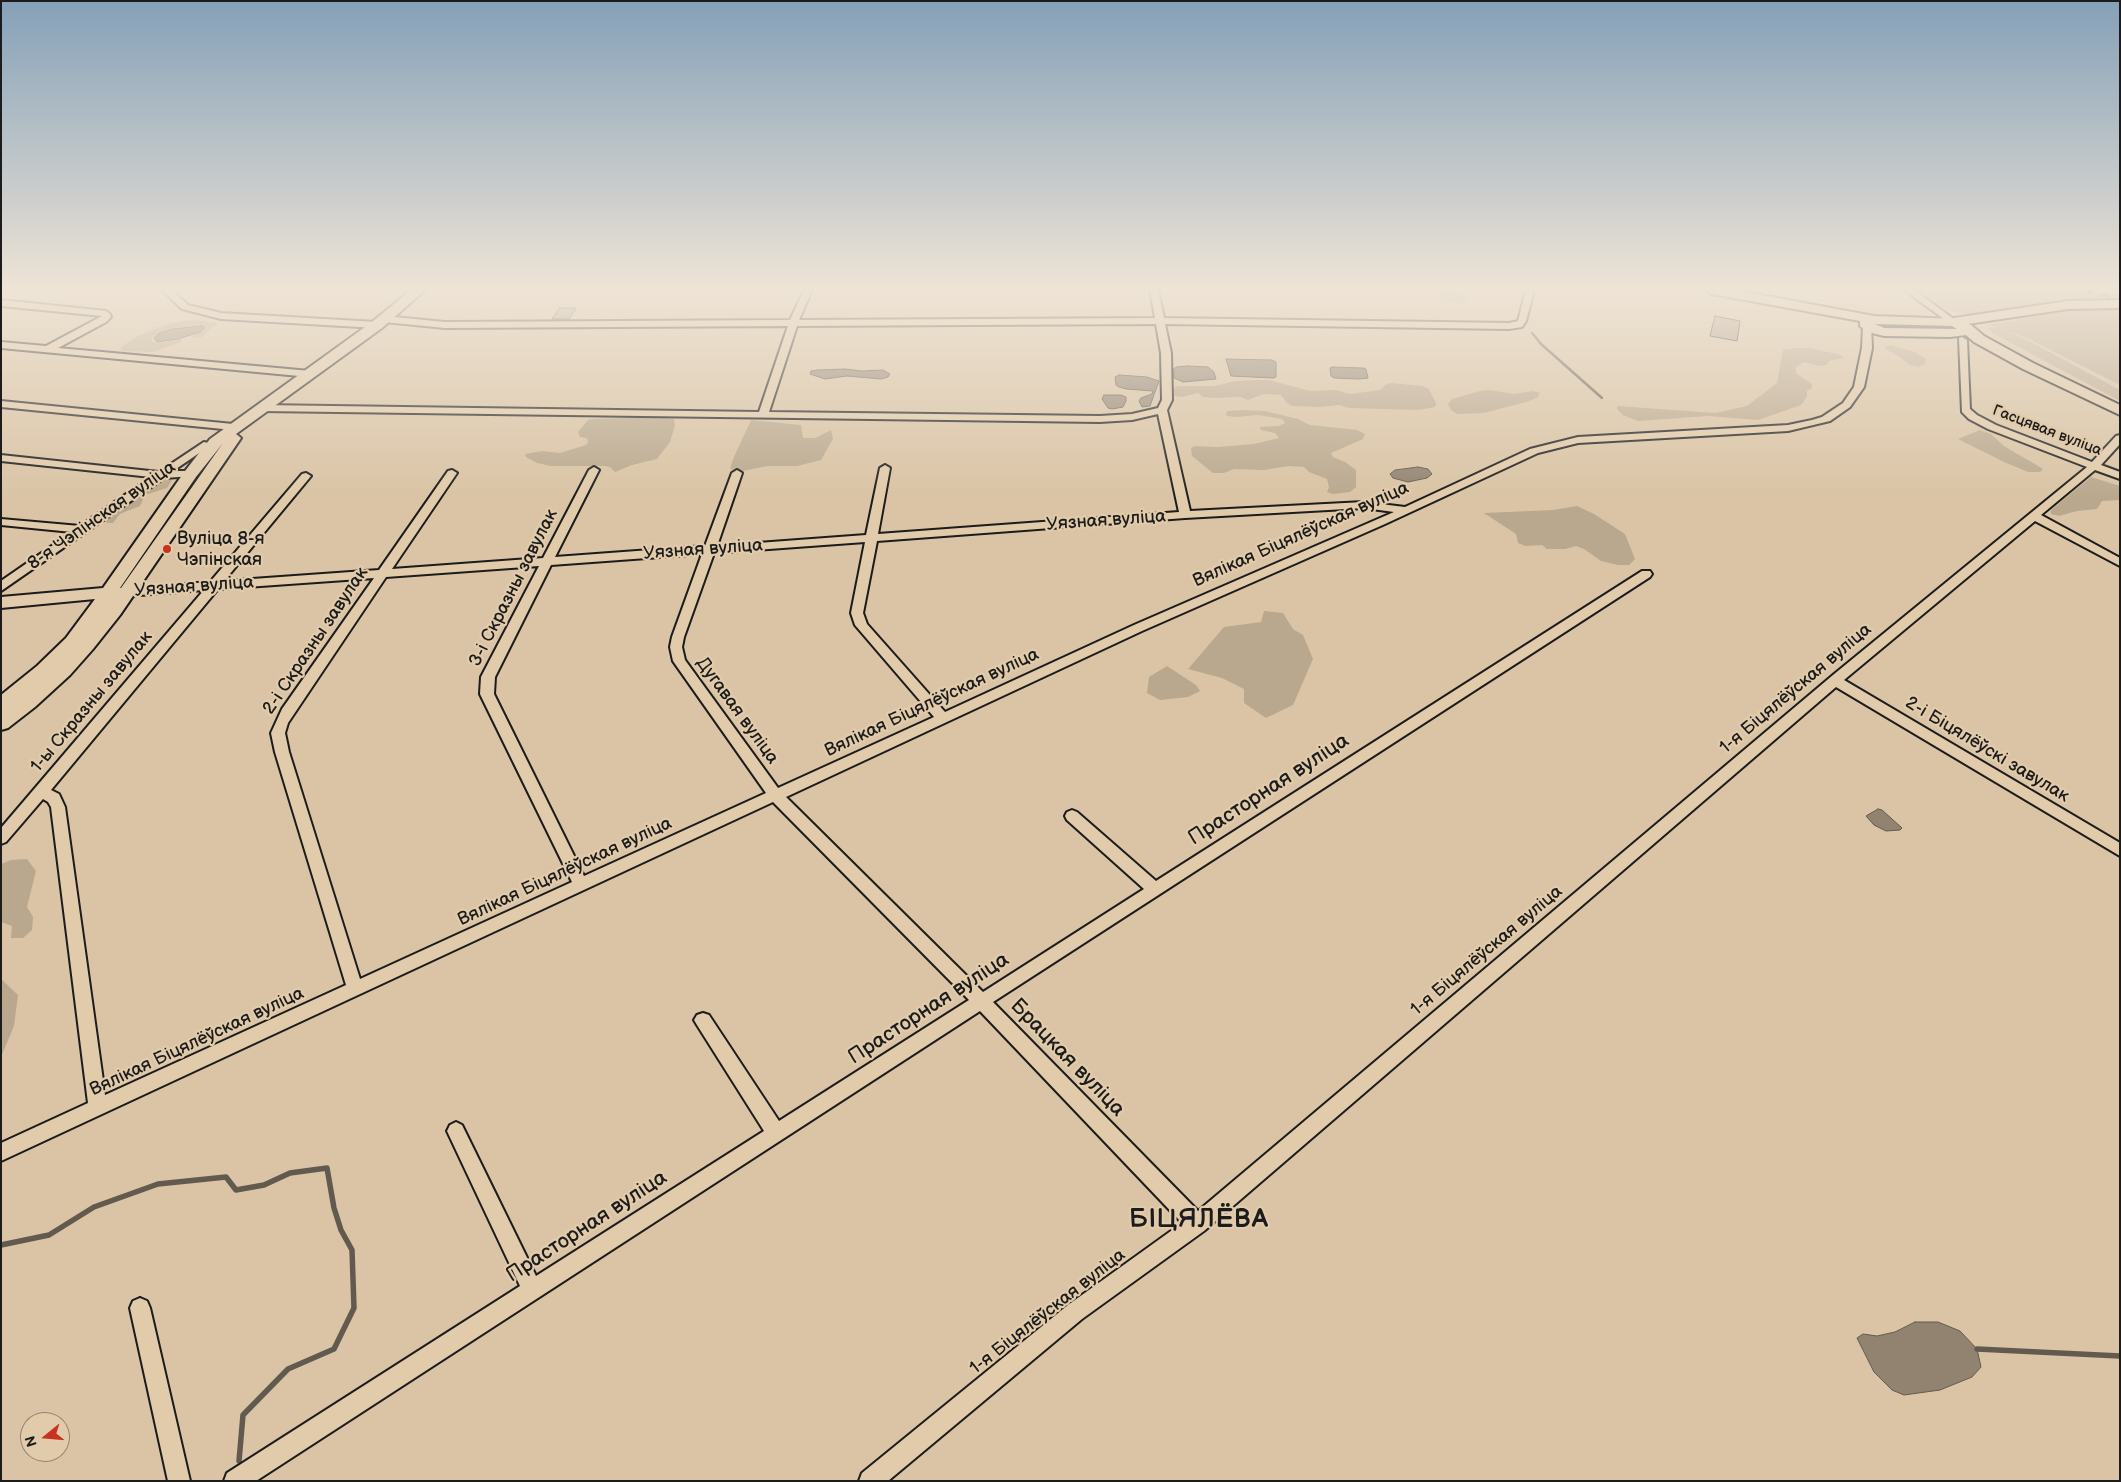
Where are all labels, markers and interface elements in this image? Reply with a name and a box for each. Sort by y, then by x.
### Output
street label: Гасцявая вуліца [1990,402,2104,460]
street label: 8-я Чэпінская вуліца [24,457,180,575]
street label: Вялікая Біцялёўская вуліца [1190,478,1412,592]
street label: 3-і Скразны завулак [465,506,563,670]
street label: Уязная вуліца [1046,506,1166,536]
place label: Вуліца 8-я Чэпінская [177,528,265,570]
street label: Уязная вуліца [643,535,763,565]
marker: Вуліца 8-я Чэпінская [161,543,173,555]
street label: 2-і Скразны завулак [259,563,373,719]
street label: Уязная вуліца [134,572,254,602]
street label: 1-я Біцялёўская вуліца [1716,619,1876,759]
street label: 1-ы Скразны завулак [27,627,157,777]
street label: Вялікая Біцялёўская вуліца [821,644,1043,762]
street label: Дугавая вуліца [691,653,783,769]
street label: 2-і Біцялёўскі завулак [1901,692,2073,808]
street label: Прасторная вуліца [1184,729,1354,851]
street label: Вялікая Біцялёўская вуліца [454,813,676,931]
street label: 1-я Біцялёўская вуліца [1407,881,1567,1021]
street label: Прасторная вуліца [844,948,1014,1070]
street label: Вялікая Біцялёўская вуліца [86,983,308,1101]
street label: Брацкая вуліца [1004,994,1130,1122]
street label: Прасторная вуліца [502,1166,672,1288]
district label: БІЦЯЛЁВА [1128,1204,1270,1236]
street label: 1-я Біцялёўская вуліца [966,1245,1130,1379]
north arrow [20,1412,70,1462]
text: N [21,1434,41,1449]

